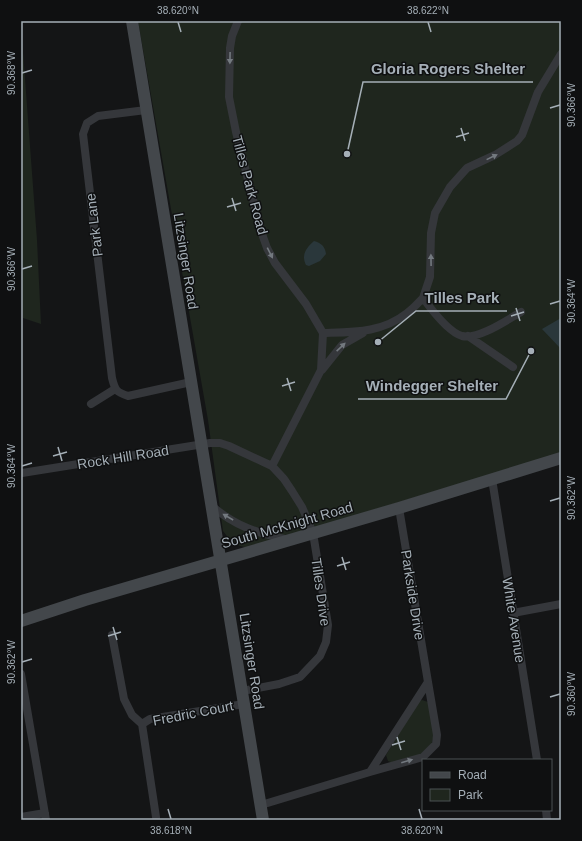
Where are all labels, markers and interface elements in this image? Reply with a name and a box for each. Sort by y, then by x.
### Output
text: 38.620°N [157,5,199,16]
text: 38.622°N [407,5,449,16]
text: 90.368°W [6,50,17,95]
one-way arrow [227,52,233,65]
callout: Gloria Rogers Shelter [363,55,533,82]
text: Gloria Rogers Shelter [371,60,525,77]
text: 90.366°W [566,82,577,127]
street label: Tilles Park Road [229,134,271,236]
one-way arrow [486,154,497,160]
street label: Park Lane [82,192,106,258]
street label: Litzsinger Road [170,212,202,310]
text: 90.366°W [6,246,17,291]
one-way arrow [267,247,273,259]
one-way arrow [428,253,434,266]
text: 90.364°W [566,278,577,323]
callout: Tilles Park [416,284,507,311]
text: Tilles Park [425,289,500,306]
one-way arrow [336,342,346,352]
callout: Windegger Shelter [358,372,506,399]
text: Windegger Shelter [366,377,498,394]
street label: Rock Hill Road [76,442,170,472]
text: 90.364°W [6,443,17,488]
text: 90.362°W [566,475,577,520]
street label: South McKnight Road [219,499,355,551]
one-way arrow [222,514,233,521]
street label: Parkside Drive [398,549,428,641]
street label: Tilles Drive [308,557,334,627]
street label: White Avenue [499,576,529,664]
street label: Litzsinger Road [236,612,268,710]
text: 90.362°W [6,639,17,684]
text: 90.360°W [566,671,577,716]
street label: Fredric Court [151,697,235,729]
one-way arrow [401,758,414,764]
legend [422,759,552,811]
text: Road [458,768,487,782]
text: Park [458,788,484,802]
text: 38.618°N [150,825,192,836]
text: 38.620°N [401,825,443,836]

